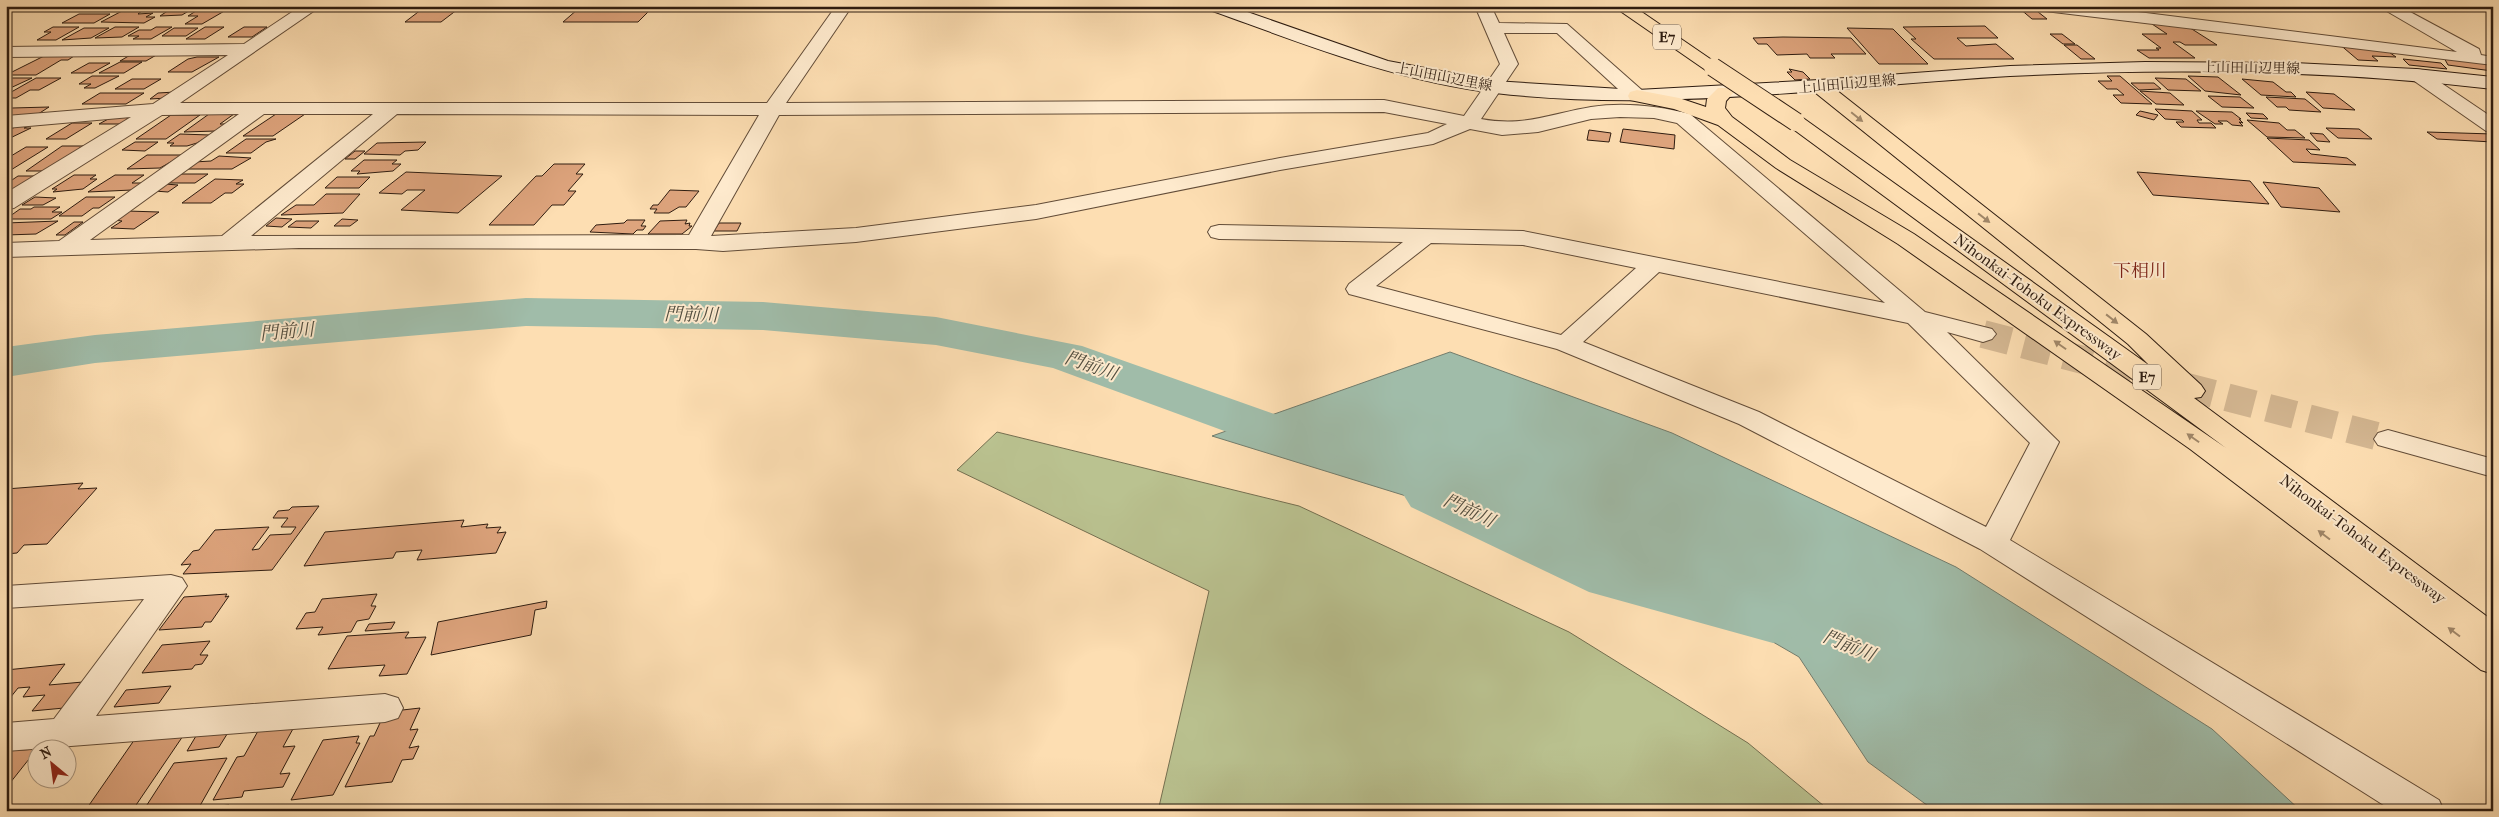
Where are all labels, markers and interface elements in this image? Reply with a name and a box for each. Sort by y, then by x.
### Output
road number: E7 [1653,24,1681,50]
street label: 上山田山辺里線 [1394,59,1494,95]
street label: 上山田山辺里線 [2202,59,2300,77]
street label: 上山田山辺里線 [1797,71,1897,97]
one-way arrow [1851,111,1864,122]
one-way arrow [1977,213,1990,224]
street label: Nihonkai-Tohoku Expressway [1950,230,2126,365]
district label: 下相川 [2113,261,2167,282]
water label: 門前川 [664,304,720,326]
one-way arrow [2105,313,2118,324]
water label: 門前川 [259,319,317,345]
one-way arrow [2053,340,2066,350]
water label: 門前川 [1062,347,1122,385]
road number: E7 [2133,364,2161,390]
one-way arrow [2186,433,2200,443]
street label: Nihonkai-Tohoku Expressway [2276,470,2450,608]
water label: 門前川 [1440,490,1500,533]
one-way arrow [2317,530,2331,540]
water label: 門前川 [1820,626,1880,667]
one-way arrow [2448,627,2461,638]
north arrow [28,740,78,790]
text: N [37,743,55,763]

